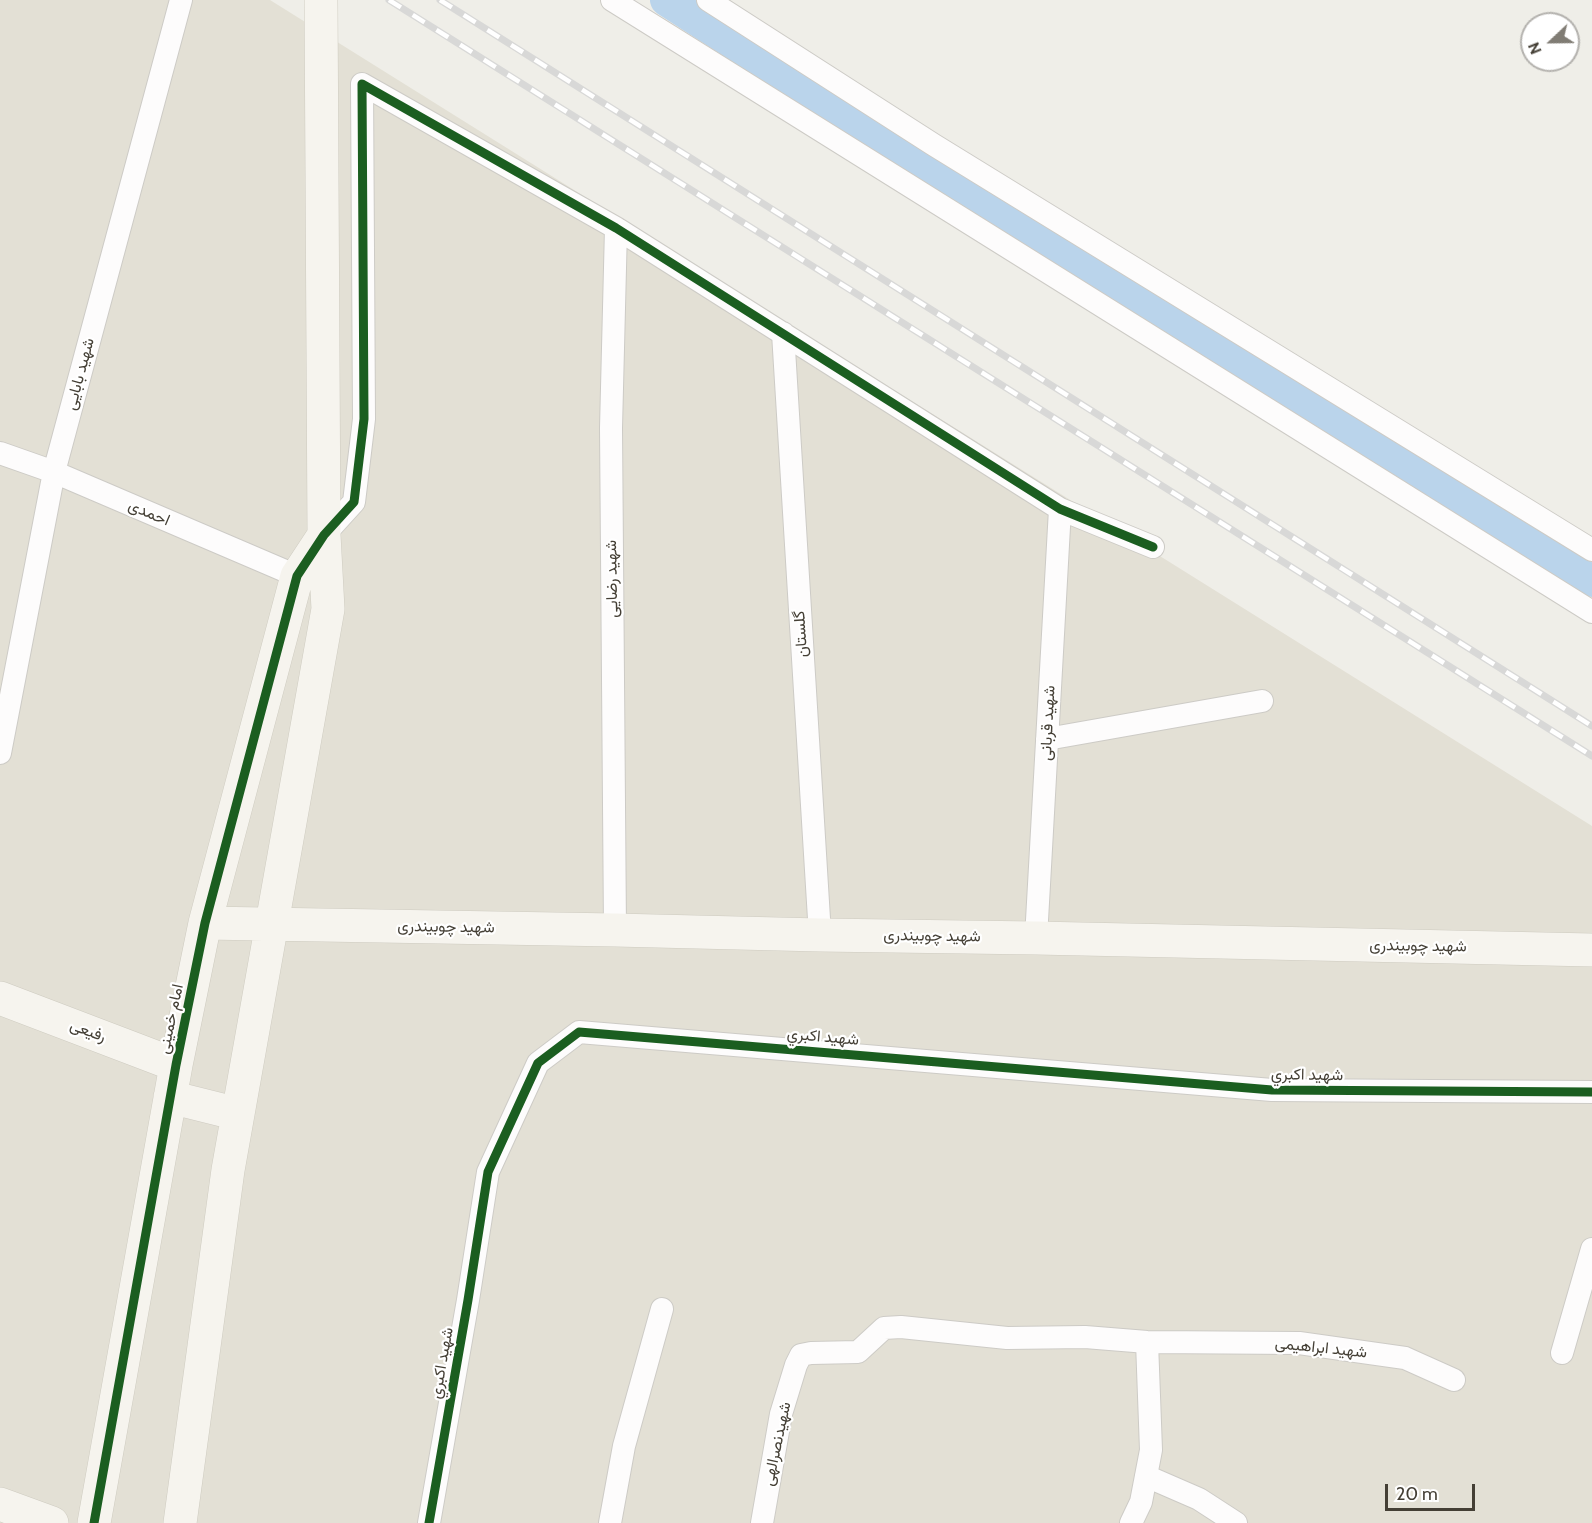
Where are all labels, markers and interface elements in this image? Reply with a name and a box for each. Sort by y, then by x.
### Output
north arrow [1520,12,1580,72]
text: N [1524,39,1546,57]
street label: شهید بابایی [61,336,99,412]
street label: احمدی [125,496,173,530]
street label: شهید رضایی [602,540,622,618]
street label: گلستان [790,610,812,658]
street label: شهید قربانی [1036,685,1060,761]
street label: شهید چوبیندری [397,917,495,937]
street label: شهید چوبیندری [883,926,981,946]
street label: شهید چوبیندری [1369,936,1467,956]
street label: امام خمینی [154,982,188,1056]
street label: رفیعی [67,1015,109,1047]
street label: شهيد اکبري [786,1024,860,1050]
street label: شهيد اکبري [1271,1065,1343,1085]
street label: شهيد اکبري [426,1326,458,1400]
street label: شهید ابراهیمی [1274,1334,1368,1362]
street label: شهیدنصرالهی [759,1400,795,1488]
scale bar [1388,1472,1478,1510]
text: 20 m [1396,1483,1438,1505]

